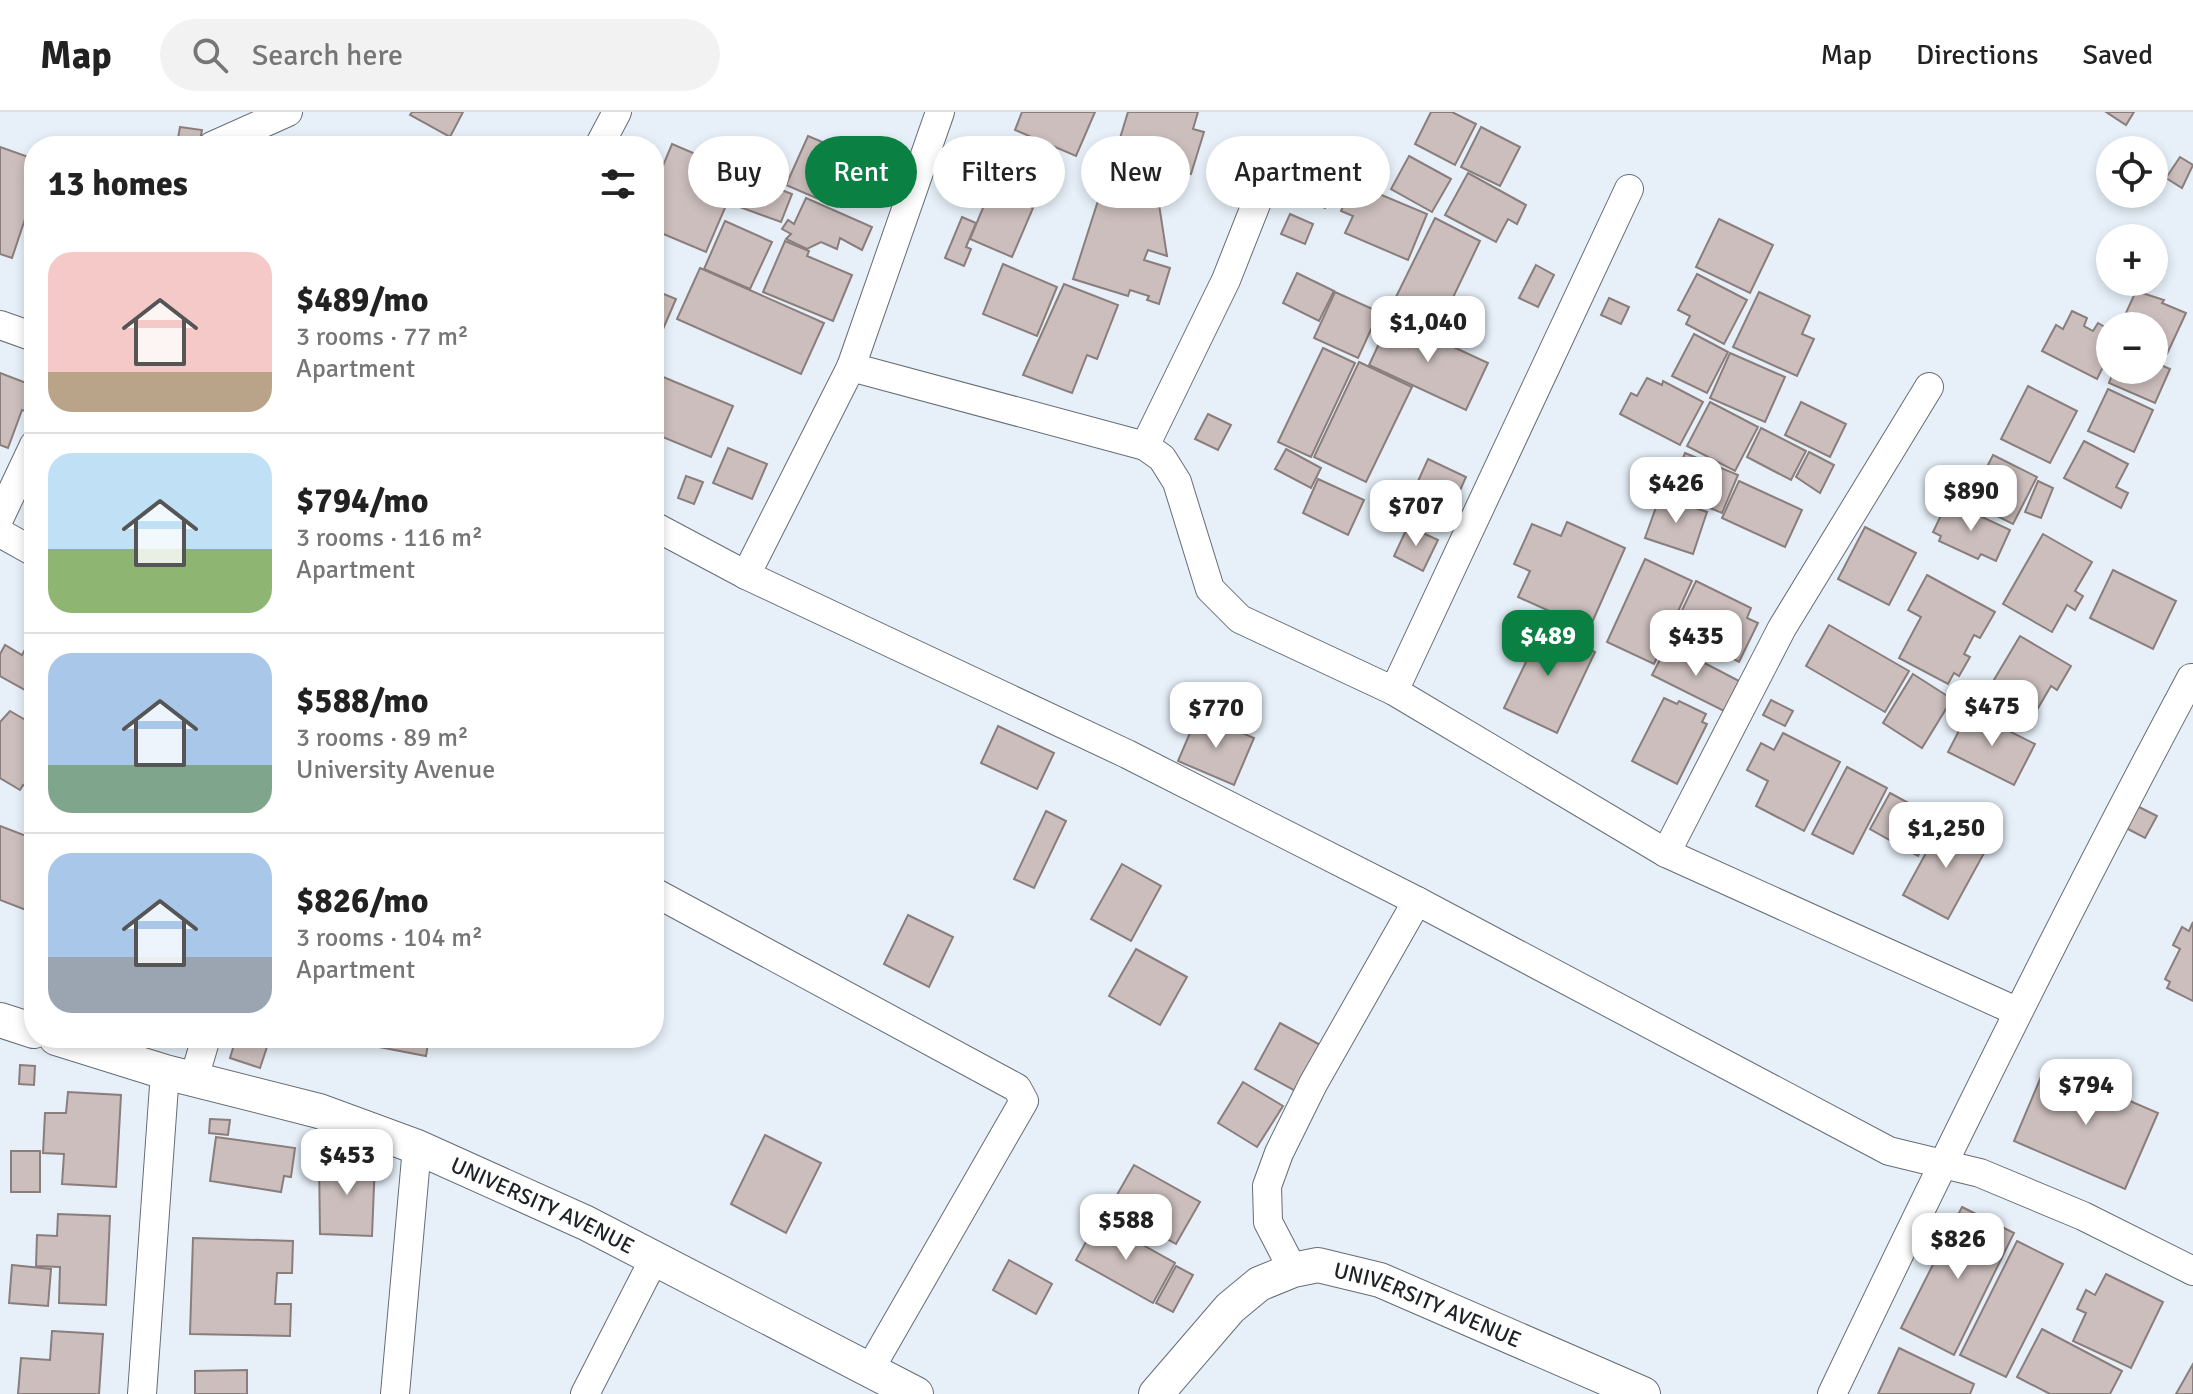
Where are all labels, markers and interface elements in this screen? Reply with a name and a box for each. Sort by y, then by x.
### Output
search box [160,19,720,91]
text: Map [40,32,112,79]
icon: search [188,33,232,77]
text: Search here [252,37,403,74]
text: Map [1820,38,1872,72]
text: Directions [1916,38,2038,72]
text: Saved [2082,38,2153,72]
chip: Buy [688,136,789,208]
chip: Rent [805,136,917,208]
chip: Filters [933,136,1065,208]
chip: New [1081,136,1190,208]
chip: Apartment [1206,136,1390,208]
map controls [2096,136,2168,384]
button: locate [2096,136,2168,208]
icon: filters [596,162,640,206]
text: 13 homes [48,163,188,205]
button: + [2096,224,2168,296]
text: $489/mo [296,279,429,321]
icon: home [112,284,208,380]
pin: $1,040 [1363,296,1493,364]
text: $1,040 [1389,306,1467,338]
button: − [2096,312,2168,384]
text: 3 rooms · 77 m² [296,321,469,353]
text: Apartment [296,353,415,385]
pin: $426 [1629,457,1723,525]
pin: $890 [1924,465,2018,533]
text: $426 [1648,467,1704,499]
text: $890 [1943,475,1999,507]
text: $794/mo [296,480,429,522]
pin: $707 [1369,480,1463,548]
icon: home [112,485,208,581]
text: $707 [1388,490,1444,522]
text: 3 rooms · 116 m² [296,522,483,554]
text: Apartment [296,554,415,586]
pin: $489 [1501,610,1595,678]
pin: $435 [1649,610,1743,678]
text: $489 [1520,620,1576,652]
text: $435 [1668,620,1724,652]
text: $588/mo [296,680,429,722]
pin: $475 [1945,680,2039,748]
pin: $770 [1169,682,1263,750]
icon: home [112,685,208,781]
text: $475 [1964,690,2020,722]
text: $770 [1188,692,1244,724]
text: 3 rooms · 89 m² [296,722,469,754]
text: University Avenue [296,754,495,786]
pin: $1,250 [1881,802,2011,870]
text: $1,250 [1907,812,1985,844]
text: $826/mo [296,880,429,922]
icon: home [112,885,208,981]
text: 3 rooms · 104 m² [296,922,483,954]
text: Apartment [296,954,415,986]
pin: $794 [2039,1059,2133,1127]
text: $794 [2058,1069,2114,1101]
pin: $453 [300,1129,394,1197]
text: $453 [319,1139,375,1171]
street label: UNIVERSITY AVENUE [447,1151,639,1260]
pin: $588 [1079,1194,1173,1262]
text: $588 [1098,1204,1154,1236]
pin: $826 [1911,1213,2005,1281]
text: $826 [1930,1223,1986,1255]
street label: UNIVERSITY AVENUE [1331,1256,1525,1354]

